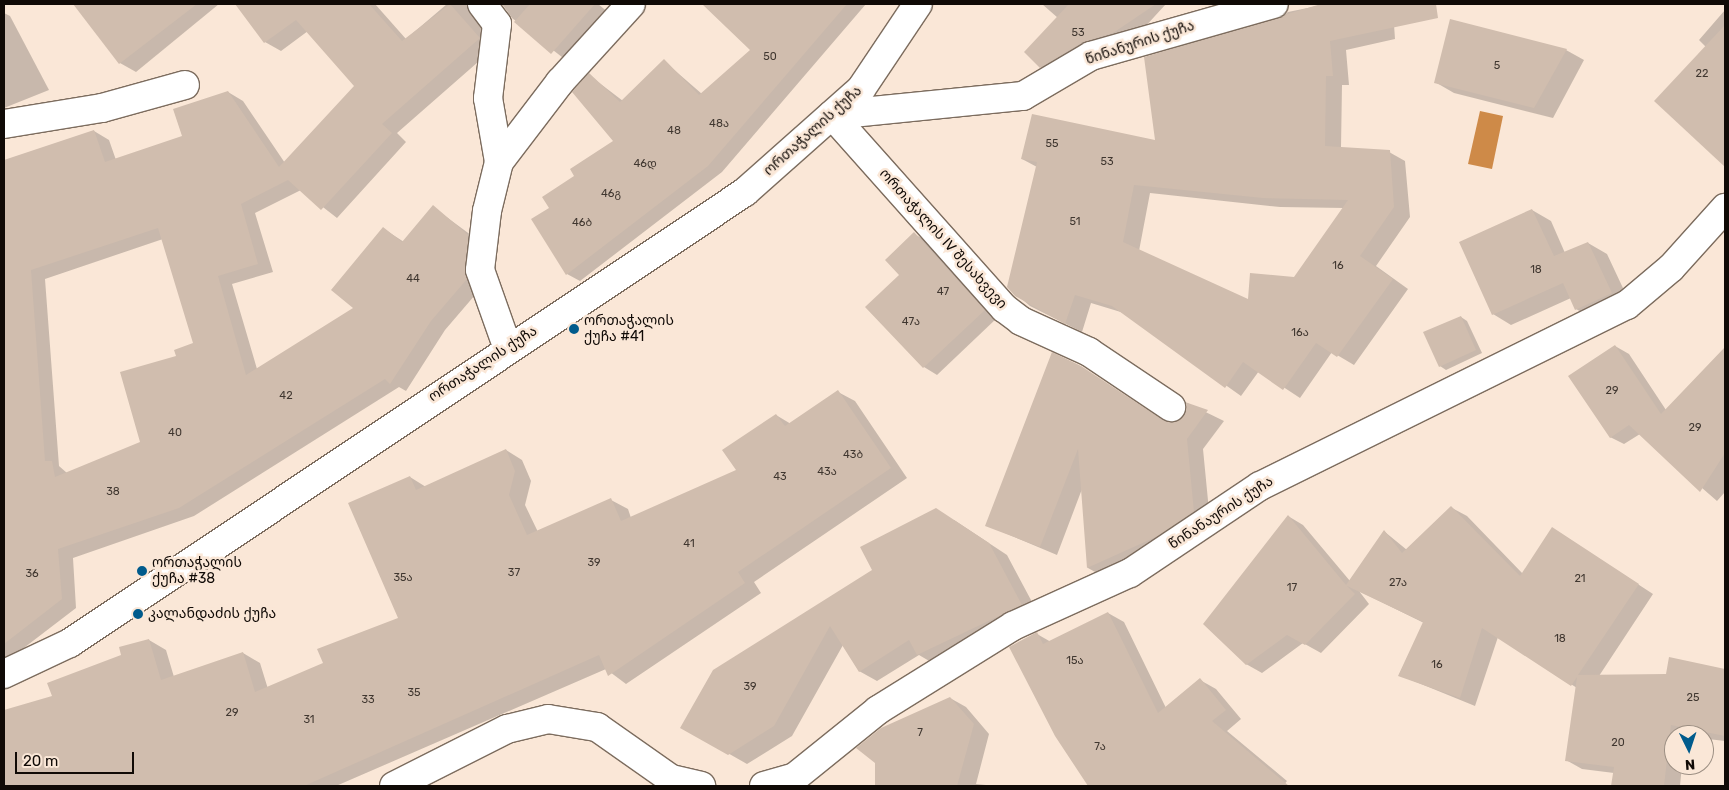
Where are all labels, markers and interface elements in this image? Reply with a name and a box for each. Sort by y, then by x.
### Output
street label: წინანურის ქუჩა [1084,18,1196,68]
house number: 53 [1071,26,1085,40]
house number: 50 [763,50,777,64]
house number: 5 [1494,59,1500,73]
house number: 22 [1696,67,1708,81]
street label: ორთაჭალის ქუჩა [761,83,865,179]
house number: 48ა [709,117,729,131]
house number: 48 [667,124,681,138]
house number: 55 [1045,137,1059,151]
house number: 53 [1100,155,1114,169]
house number: 46დ [633,157,657,171]
street label: ორთაჭალის IV შესახვევი [876,165,1010,313]
house number: 46გ [601,187,621,201]
house number: 51 [1069,215,1081,229]
house number: 46ბ [572,216,592,230]
house number: 16 [1332,259,1344,273]
house number: 18 [1530,263,1542,277]
house number: 44 [406,272,420,286]
house number: 47 [937,285,949,299]
place label: ორთაჭალის ქუჩა #41 [584,313,674,346]
house number: 47ა [902,315,920,329]
street label: ორთაჭალის ქუჩა [426,323,540,405]
marker: ორთაჭალის ქუჩა #41 [568,323,580,335]
house number: 16ა [1291,326,1309,340]
house number: 29 [1606,384,1618,398]
house number: 42 [279,389,293,403]
house number: 29 [1689,421,1701,435]
house number: 40 [168,426,182,440]
house number: 43ბ [843,448,863,462]
house number: 43ა [817,465,837,479]
house number: 43 [773,470,787,484]
street label: წინანაურის ქუჩა [1166,473,1276,553]
house number: 38 [106,485,120,499]
house number: 41 [683,537,695,551]
place label: ორთაჭალის ქუჩა #38 [152,555,242,588]
house number: 39 [587,556,601,570]
marker: ორთაჭალის ქუჩა #38 [136,565,148,577]
house number: 37 [508,566,520,580]
house number: 36 [25,567,39,581]
house number: 35ა [393,571,413,585]
house number: 21 [1574,572,1586,586]
house number: 27ა [1389,576,1407,590]
house number: 17 [1287,581,1297,595]
place label: კალანდაძის ქუჩა [148,606,276,622]
marker: კალანდაძის ქუჩა [132,608,144,620]
house number: 18 [1554,632,1566,646]
house number: 15ა [1066,654,1084,668]
house number: 16 [1431,658,1443,672]
house number: 39 [743,680,757,694]
house number: 35 [407,686,421,700]
house number: 25 [1687,691,1699,705]
house number: 33 [361,693,375,707]
house number: 29 [226,706,238,720]
house number: 31 [303,713,315,727]
north arrow [1664,725,1714,775]
house number: 7 [917,726,923,740]
house number: 20 [1611,736,1625,750]
house number: 7ა [1094,740,1106,754]
scale bar [18,742,136,774]
text: 20 m [23,752,58,770]
text: N [1684,756,1696,773]

